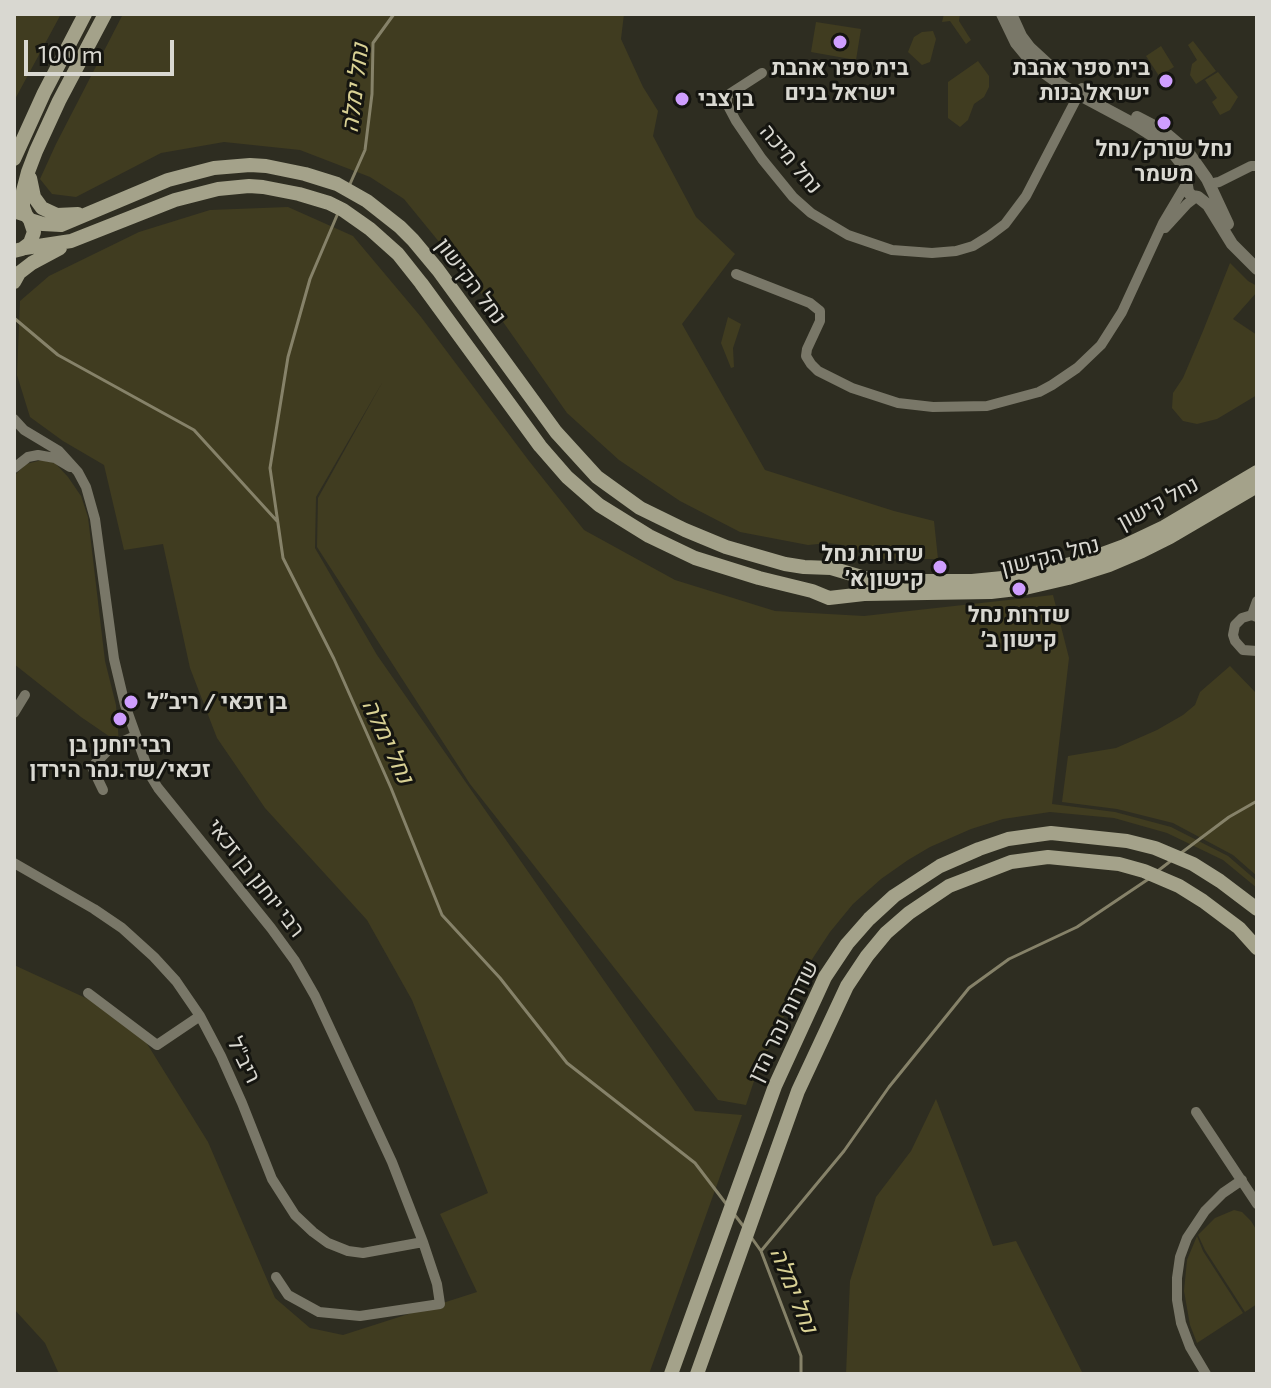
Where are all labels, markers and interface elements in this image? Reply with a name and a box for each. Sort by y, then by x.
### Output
scale bar [28,24,178,74]
marker: בית ספר אהבת ישראל בנים [831,33,849,51]
text: 100 m [38,39,103,68]
water label: נחל ימלה [335,42,375,134]
place label: בית ספר אהבת ישראל בנים [771,55,909,106]
place label: בית ספר אהבת ישראל בנות [1013,55,1150,106]
marker: בית ספר אהבת ישראל בנות [1157,72,1175,90]
place label: בן צבי [698,86,754,112]
marker: בן צבי [673,90,691,108]
marker: נחל שורק/נחל משמר [1155,114,1173,132]
street label: נחל מיכה [754,119,828,199]
place label: נחל שורק/נחל משמר [1095,136,1233,188]
street label: נחל הקישון [430,233,512,329]
street label: נחל קישון [1113,471,1203,535]
street label: נחל הקישון [998,531,1102,581]
place label: שדרות נחל קישון א׳ [821,541,924,592]
marker: שדרות נחל קישון א׳ [931,558,949,576]
marker: שדרות נחל קישון ב׳ [1010,580,1028,598]
place label: שדרות נחל קישון ב׳ [968,602,1070,654]
place label: בן זכאי / ריב״ל [147,689,287,715]
marker: בן זכאי / ריב״ל [122,693,140,711]
water label: נחל ימלה [356,694,420,788]
marker: רבי יוחנן בן זכאי/שד.נהר הירדן [111,710,129,728]
place label: רבי יוחנן בן זכאי/שד.נהר הירדן [29,732,211,784]
street label: רבי יוחנן בן זכאי [202,814,310,942]
street label: שדרות נהר הדן [742,956,824,1086]
street label: ריב"ל [222,1033,266,1087]
water label: נחל ימלה [764,1243,824,1337]

